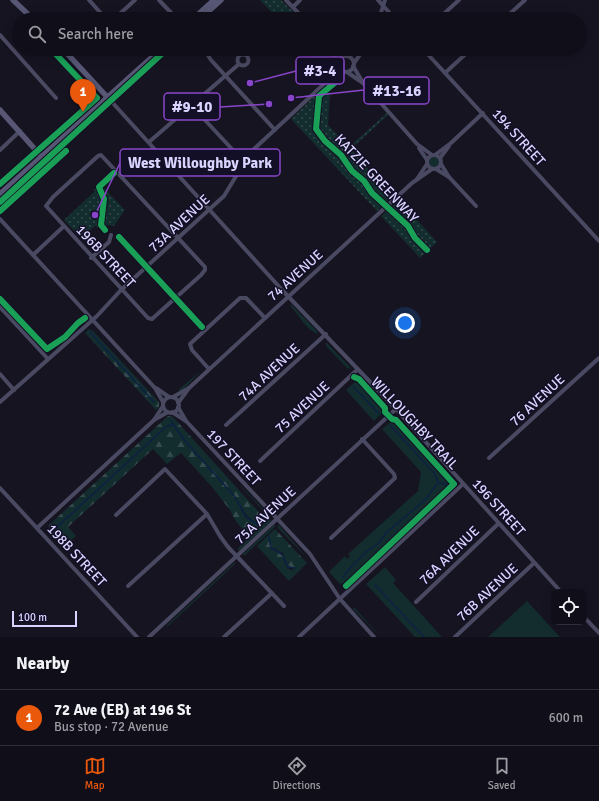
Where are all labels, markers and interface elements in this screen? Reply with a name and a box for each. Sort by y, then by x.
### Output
search box [12,12,587,56]
icon: search [26,23,48,45]
text: Search here [58,25,134,43]
callout: #3-4 [296,57,344,84]
text: #3-4 [304,62,336,80]
callout: #13-16 [364,77,429,104]
pin: 1 [70,79,96,112]
text: #13-16 [373,82,421,100]
callout: #9-10 [164,93,220,120]
text: #9-10 [172,98,212,116]
street label: 194 STREET [488,105,549,170]
street label: KATZIE GREENWAY [331,130,422,226]
callout: West Willoughby Park [120,149,280,176]
text: West Willoughby Park [128,154,272,172]
street label: 73A AVENUE [145,191,213,256]
street label: 196B STREET [72,221,139,291]
street label: 74 AVENUE [264,246,327,305]
your location [395,313,415,333]
street label: 74A AVENUE [235,340,303,405]
street label: 76 AVENUE [506,371,568,430]
street label: WILLOUGHBY TRAIL [367,374,462,473]
street label: 75 AVENUE [271,378,333,437]
street label: 197 STREET [203,426,264,489]
street label: 196 STREET [468,475,529,540]
street label: 75A AVENUE [231,483,299,548]
street label: 198B STREET [43,520,110,590]
street label: 76A AVENUE [416,522,483,588]
street label: 76B AVENUE [453,560,521,625]
map controls [551,589,587,625]
button: locate [551,589,587,625]
scale bar [12,609,77,628]
text: 100 m [18,611,47,624]
text: Nearby [16,653,69,674]
text: 72 Ave (EB) at 196 St [54,701,191,719]
text: 1 [25,710,33,726]
text: 600 m [549,710,583,726]
text: Bus stop · 72 Avenue [54,719,169,735]
tab: Map [84,755,106,792]
tab: Directions [273,755,321,792]
tab: Saved [488,755,515,792]

